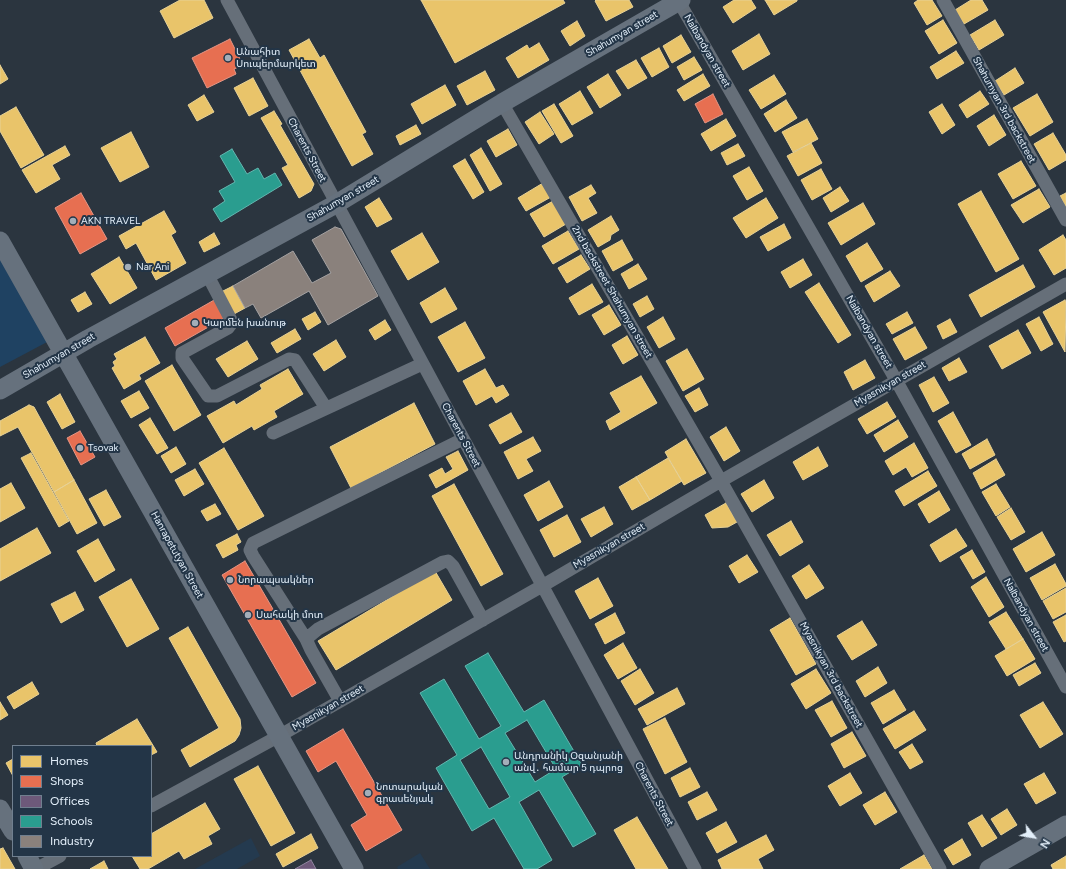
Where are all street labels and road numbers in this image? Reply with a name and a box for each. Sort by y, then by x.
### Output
street label: Shahumyan street [584,8,660,60]
street label: Nalbandyan street [681,12,733,90]
street label: Shahumyan 3rd backstreet [970,55,1038,165]
street label: Charents Street [285,116,329,184]
street label: Shahumyan street [305,173,381,225]
street label: 2nd backstreet Shahumyan street [569,224,655,360]
street label: Nalbandyan street [843,293,895,371]
street label: Shahumyan street [21,330,97,382]
street label: Myasnikyan street [852,359,928,409]
street label: Charents Street [439,401,483,469]
street label: Hanrapetutyan Street [148,509,206,601]
street label: Myasnikyan street [571,521,647,571]
street label: Nalbandyan street [1001,576,1051,654]
street label: Myasnikyan 3rd backstreet [797,620,865,730]
street label: Myasnikyan street [290,683,366,733]
street label: Charents Street [632,760,676,828]

